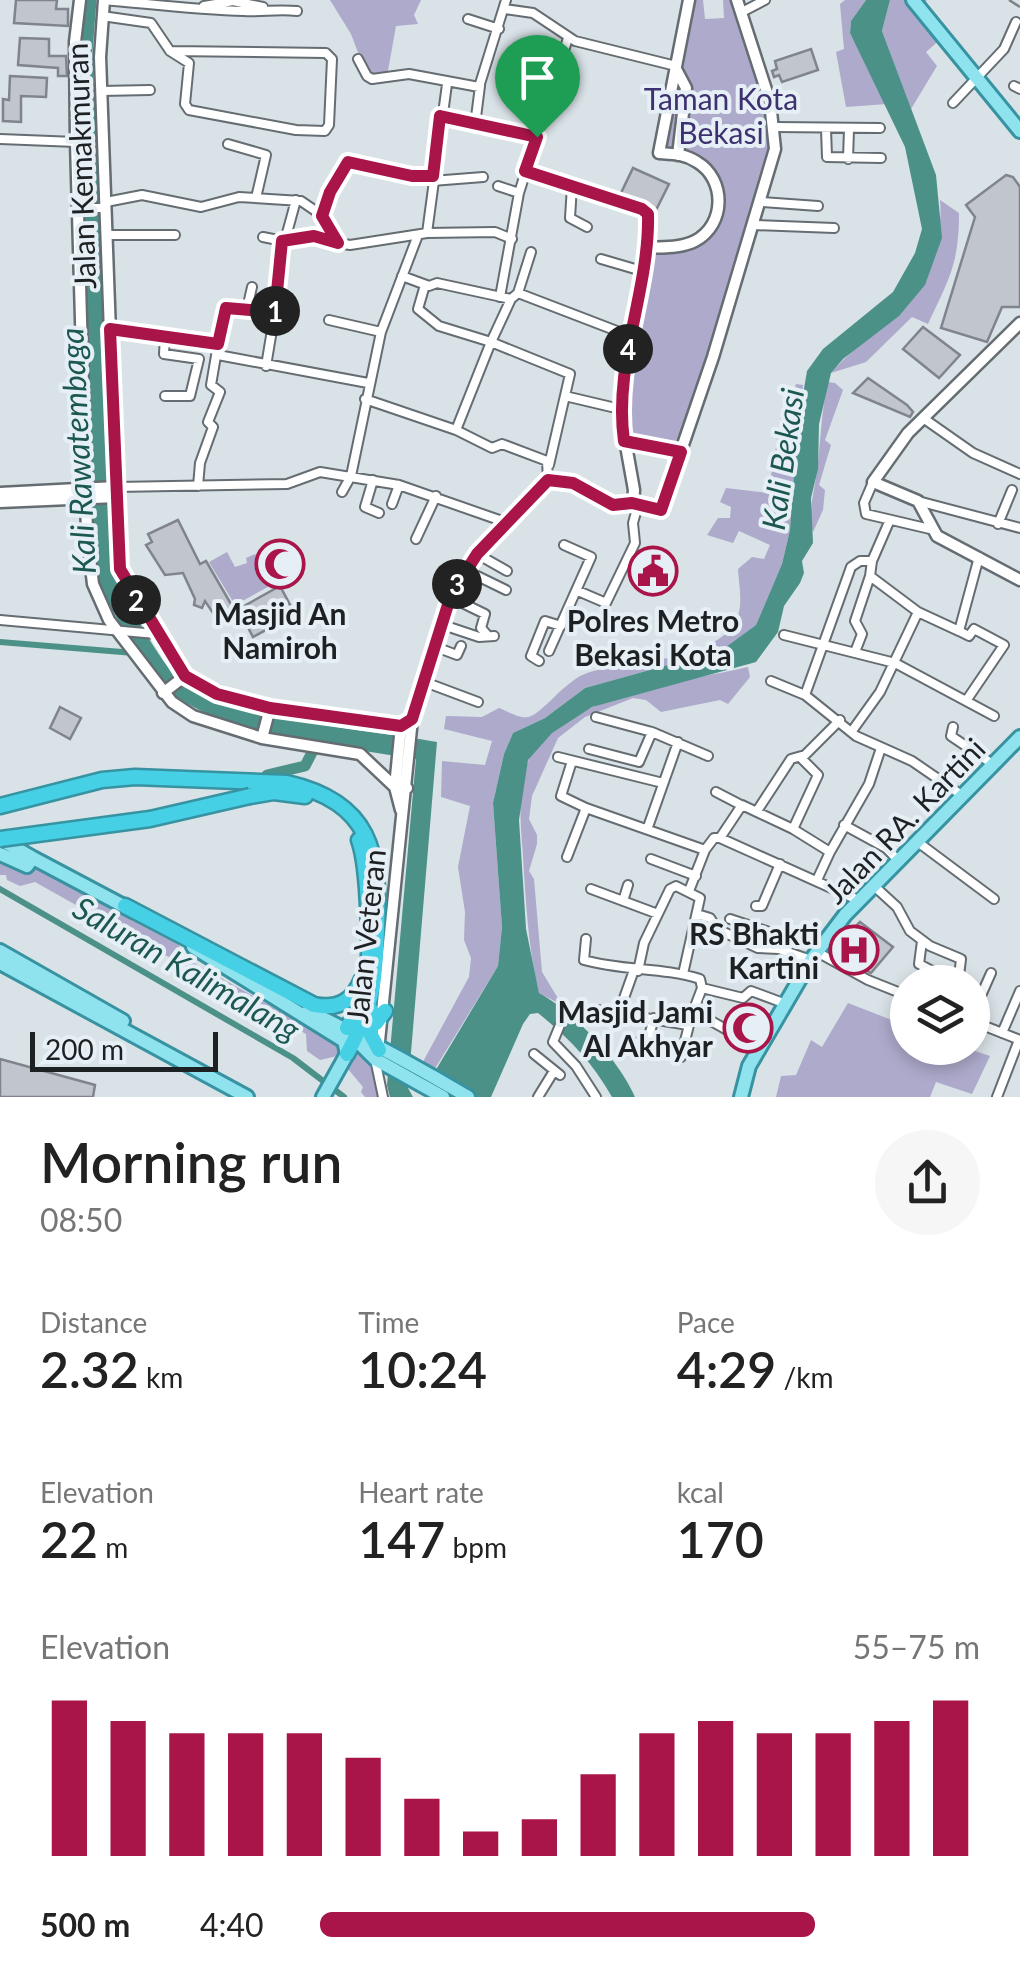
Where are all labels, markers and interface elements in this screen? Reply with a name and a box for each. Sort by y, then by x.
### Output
pin [495,35,580,138]
street label: Jalan Kemakmuran [58,42,102,290]
icon: arrive [510,50,565,105]
park label: Taman Kota Bekasi [644,80,798,150]
pin: 1 [250,286,300,336]
text: 1 [267,294,283,328]
pin: 4 [603,324,653,374]
water label: Kali Rawatembaga [51,327,103,575]
text: 4 [620,332,636,366]
water label: Kali Bekasi [753,386,811,532]
mosque icon: Masjid An Namiroh [254,538,306,590]
public building icon: Polres Metro Bekasi Kota [627,545,679,597]
pin: 3 [432,559,482,609]
text: 3 [449,567,465,601]
pin: 2 [111,575,161,625]
text: 2 [128,583,144,617]
place label: Masjid An Namiroh [214,595,346,665]
place label: Polres Metro Bekasi Kota [567,602,739,672]
street label: Jalan RA. Kartini [816,730,992,910]
street label: Jalan Veteran [338,847,392,1025]
water label: Saluran Kalimalang [67,887,308,1049]
place label: RS Bhakti Kartini [689,915,819,985]
hospital icon: RS Bhakti Kartini [828,924,880,976]
map controls [890,965,990,1065]
button: layers [890,965,990,1065]
place label: Masjid Jami Al Akhyar [558,993,714,1063]
mosque icon: Masjid Jami Al Akhyar [722,1002,774,1054]
scale bar [30,1027,218,1072]
text: 200 m [45,1032,124,1066]
text: Morning run [40,1129,342,1195]
button: share [875,1130,980,1235]
text: 08:50 [40,1200,122,1239]
text: Distance [40,1305,147,1339]
text: Time [358,1305,419,1339]
text: Pace [677,1305,735,1339]
text: 2.32 [40,1339,139,1399]
text: 10:24 [358,1339,487,1399]
text: 4:29 [677,1339,776,1399]
text: km [139,1360,183,1394]
text: /km [776,1360,833,1394]
text: Elevation [40,1475,154,1509]
text: Heart rate [358,1475,484,1509]
text: kcal [677,1475,724,1509]
text: 22 [40,1509,98,1569]
text: 147 [358,1509,445,1569]
text: 170 [677,1509,764,1569]
text: m [98,1530,128,1564]
text: bpm [445,1530,507,1564]
text: Elevation [40,1627,170,1666]
text: 55–75 m [853,1627,980,1666]
text: 500 m [40,1905,130,1944]
text: 4:40 [200,1905,264,1944]

